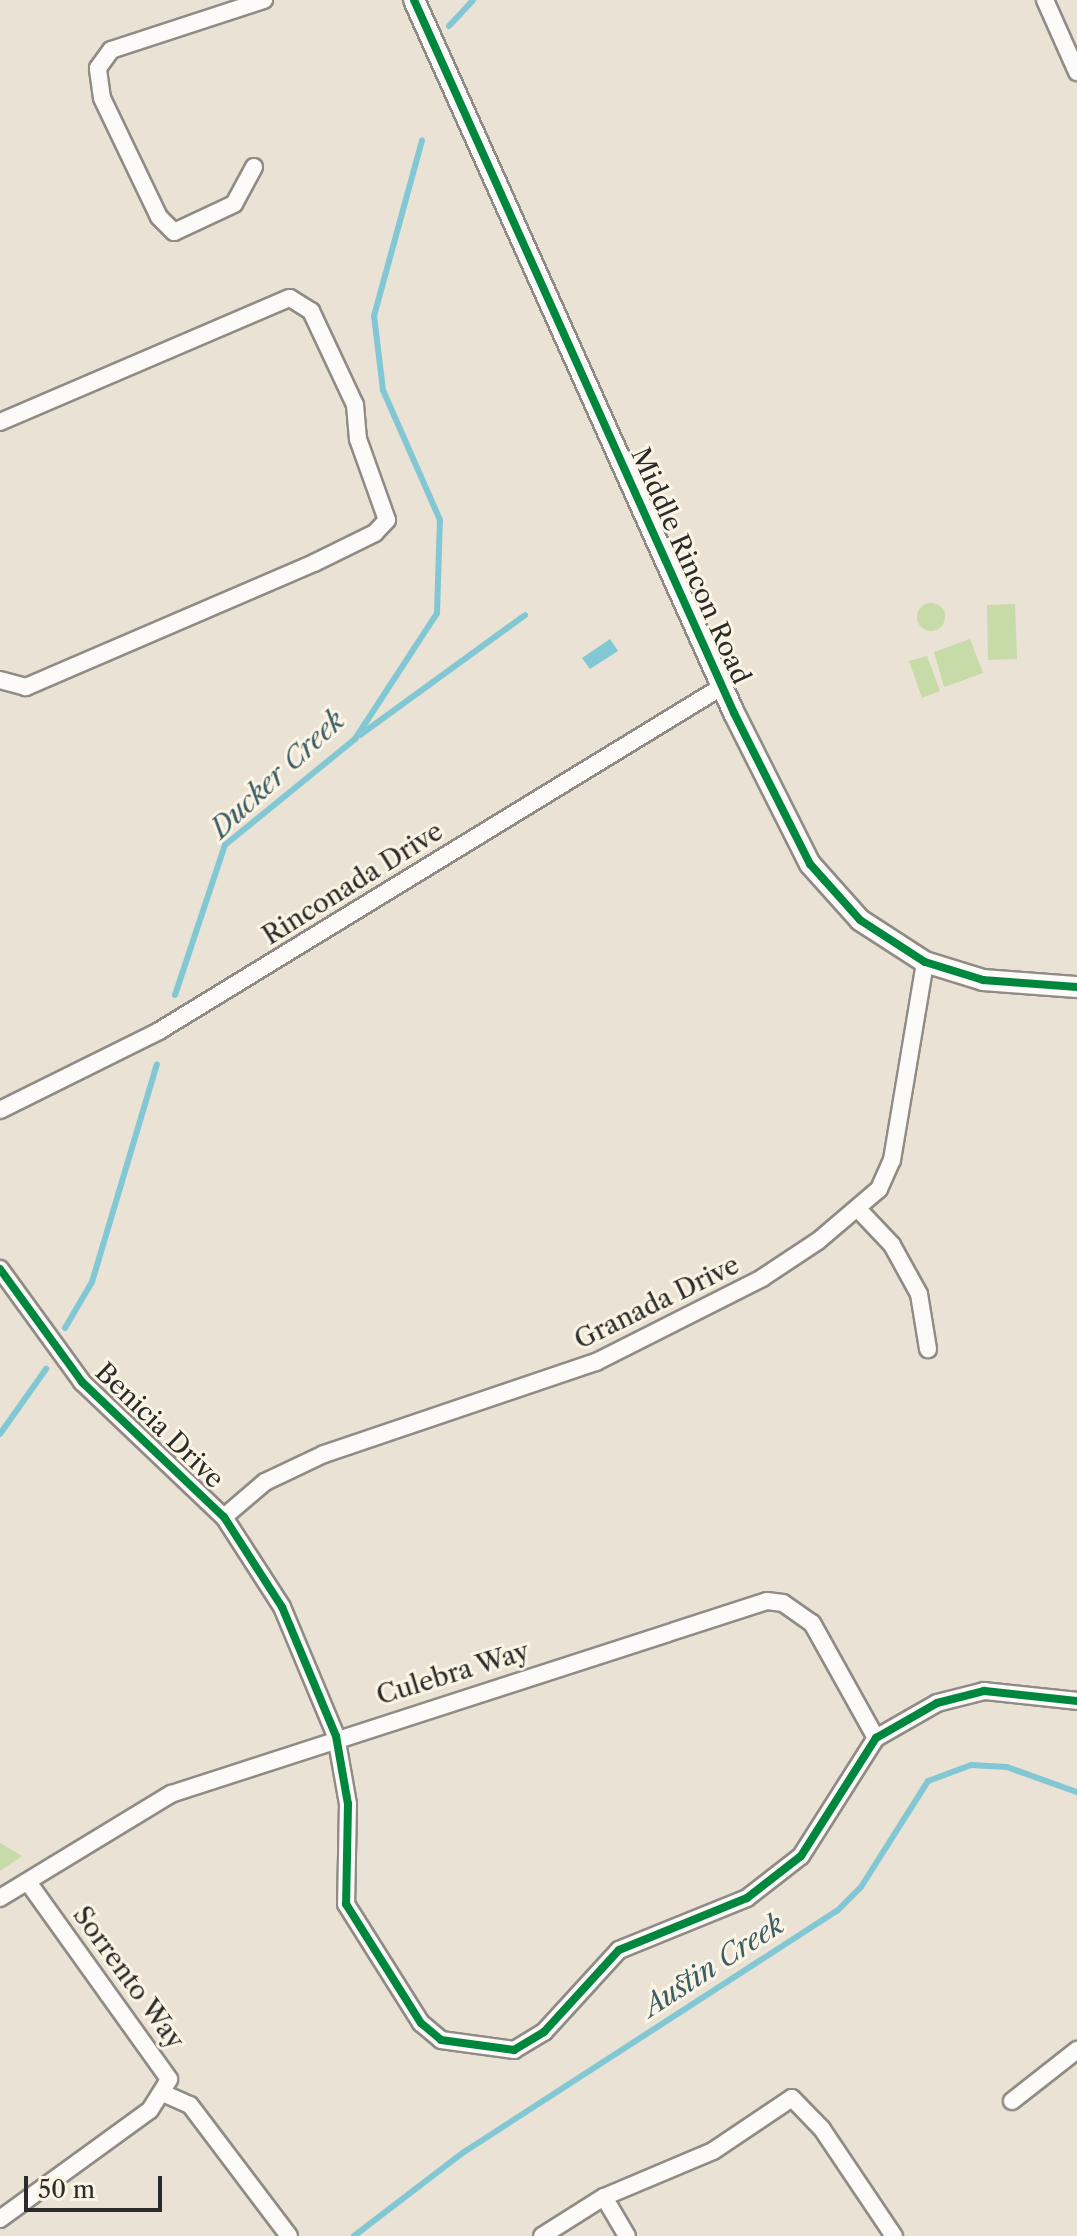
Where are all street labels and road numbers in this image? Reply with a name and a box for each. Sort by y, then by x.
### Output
street label: Middle Rincon Road [624,443,756,689]
street label: Rinconada Drive [257,816,449,952]
street label: Granada Drive [569,1250,745,1356]
street label: Benicia Drive [88,1357,230,1495]
street label: Culebra Way [372,1636,534,1712]
street label: Sorrento Way [66,1900,190,2056]

